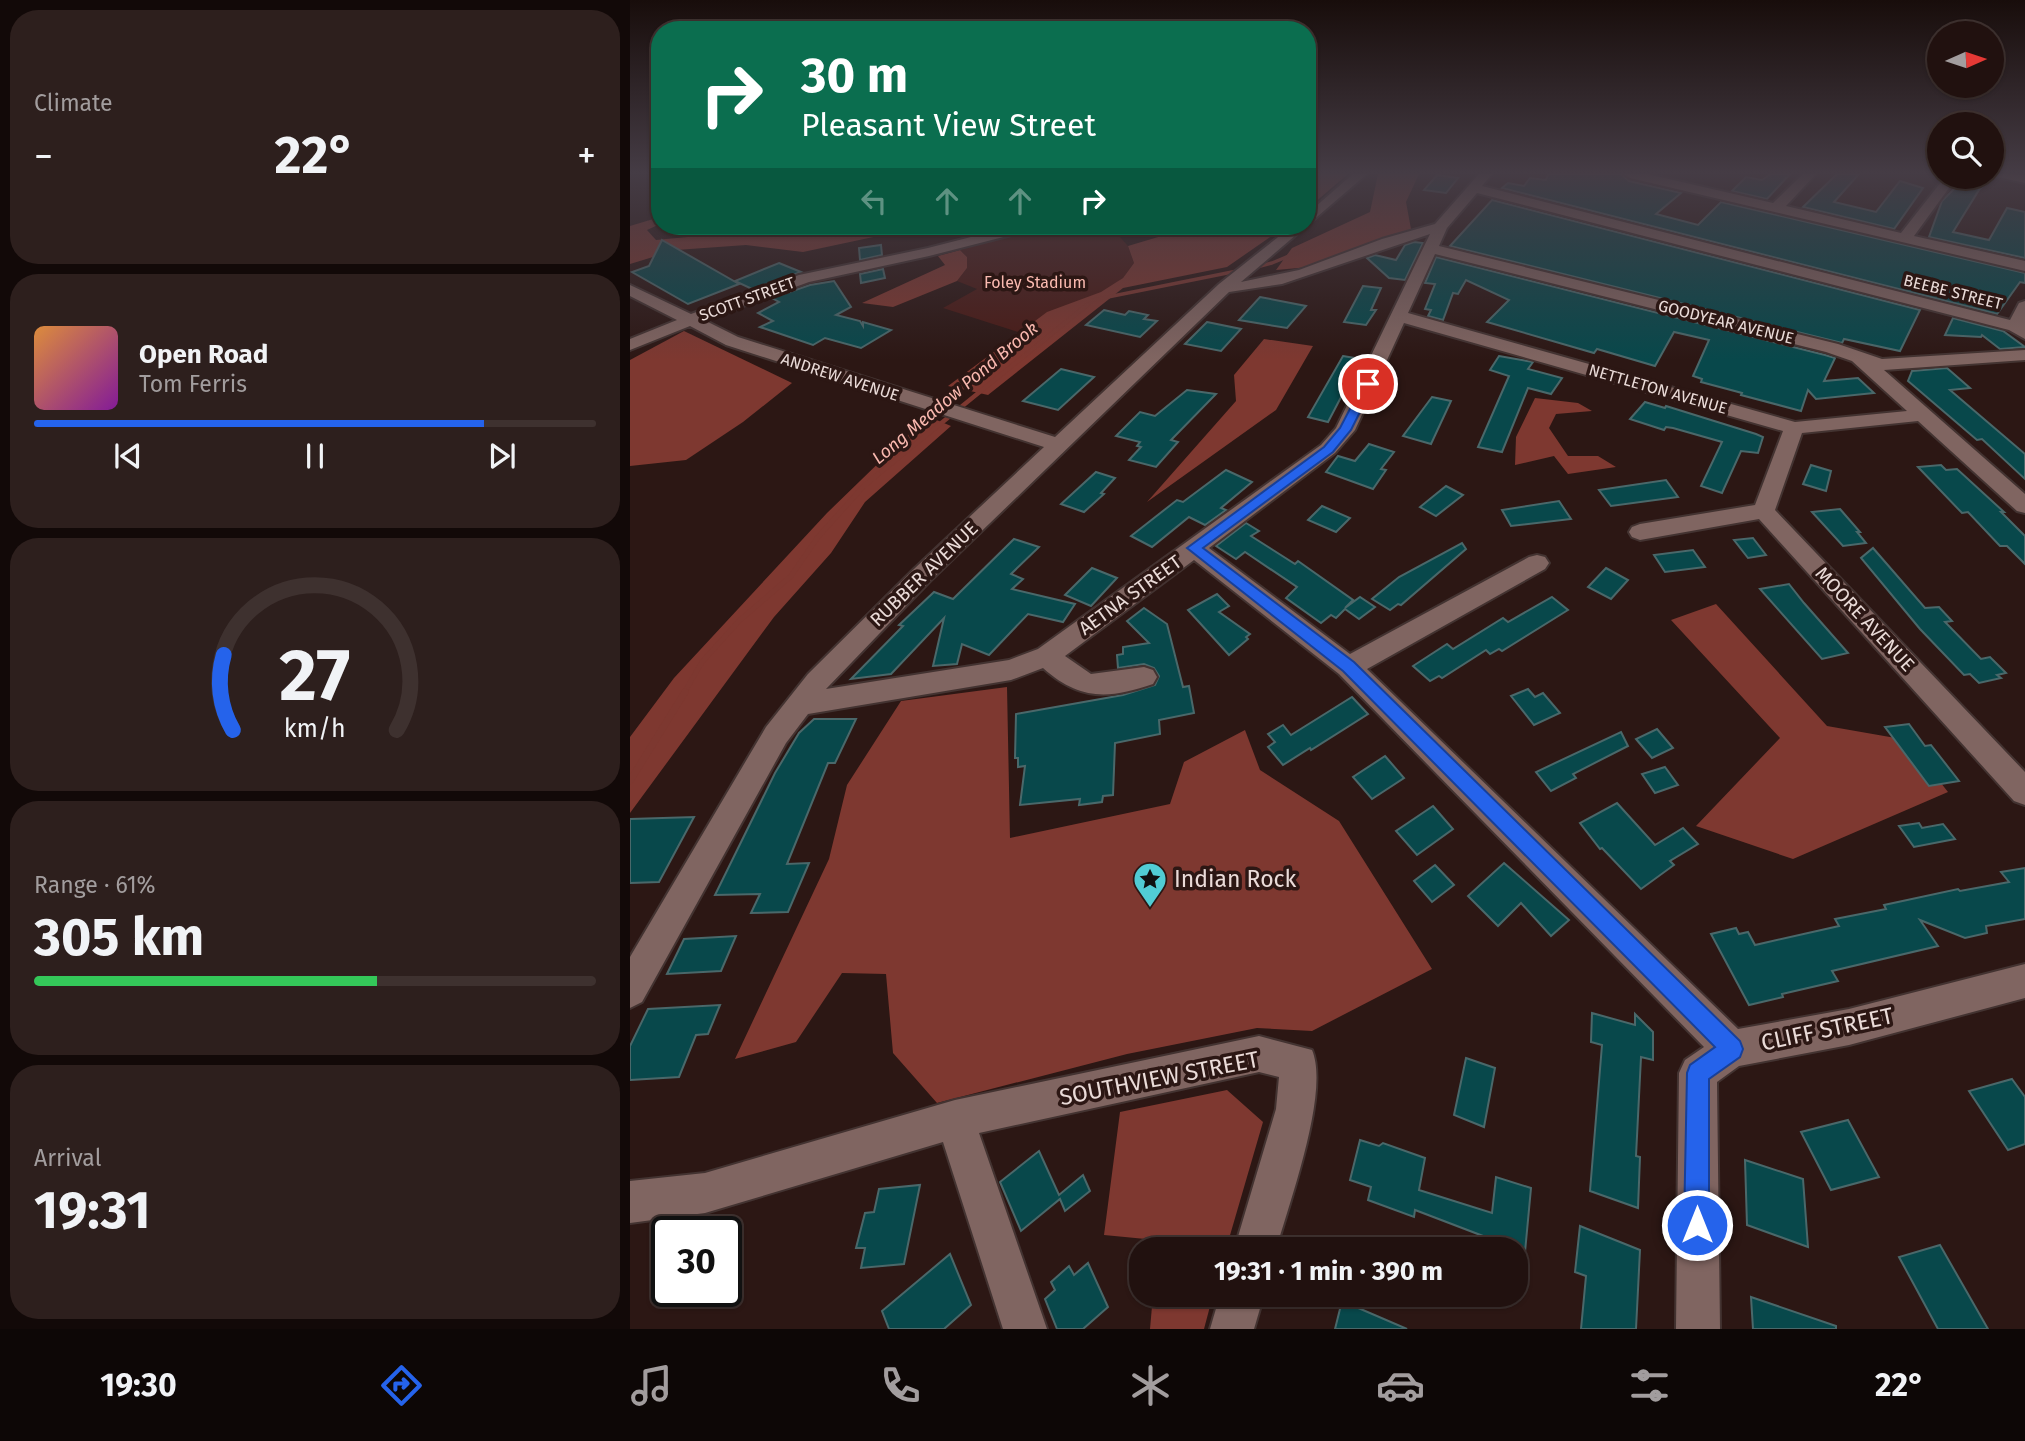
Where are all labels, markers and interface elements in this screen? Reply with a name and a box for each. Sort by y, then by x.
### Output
north arrow [1927,21,2004,98]
map controls [1927,21,2004,189]
text: 30 m [801,46,908,105]
icon: right [686,49,777,140]
text: Climate [34,89,113,117]
text: Pleasant View Street [801,106,1096,144]
button: search [1927,112,2004,189]
text: 22° [275,124,355,187]
text: − [34,133,53,179]
text: + [577,133,596,179]
icon: left [855,182,893,220]
icon: ahead [928,182,966,220]
icon: ahead [1001,182,1039,220]
icon: right [1074,182,1112,220]
street label: BEEBE STREET [1902,271,2005,314]
street label: SCOTT STREET [697,273,798,325]
park label: Foley Stadium [984,273,1086,292]
street label: GOODYEAR AVENUE [1656,296,1796,348]
water label: Long Meadow Pond Brook [868,317,1043,469]
text: Open Road [139,339,268,370]
street label: ANDREW AVENUE [779,349,901,405]
pin [1338,354,1398,414]
street label: NETTLETON AVENUE [1587,360,1729,418]
icon: arrive [1349,365,1387,403]
text: Tom Ferris [139,370,247,398]
icon: previous [109,437,147,475]
icon: pause [296,437,334,475]
icon: next [483,437,521,475]
street label: RUBBER AVENUE [865,517,983,631]
street label: AETNA STREET [1074,550,1186,640]
street label: MOORE AVENUE [1811,562,1919,676]
text: 27 [280,633,350,720]
text: km/h [284,714,346,744]
place icon: Indian Rock [1131,860,1169,909]
place label: Indian Rock [1174,865,1297,893]
text: Range · 61% [34,871,156,899]
text: 305 km [34,906,204,969]
street label: CLIFF STREET [1758,1001,1896,1057]
street label: SOUTHVIEW STREET [1057,1045,1261,1111]
text: Arrival [34,1144,101,1172]
text: 19:31 [34,1179,151,1242]
position arrow [1660,1188,1734,1262]
speed limit sign: 30 [651,1216,742,1307]
text: 19:31 · 1 min · 390 m [1214,1256,1443,1287]
icon: directions [377,1361,426,1410]
icon: music [627,1361,676,1410]
icon: phone [876,1361,925,1410]
icon: climate [1126,1361,1175,1410]
icon: car [1376,1361,1425,1410]
icon: filters [1625,1361,1674,1410]
text: 19:30 [100,1366,177,1404]
text: 22° [1875,1366,1925,1404]

